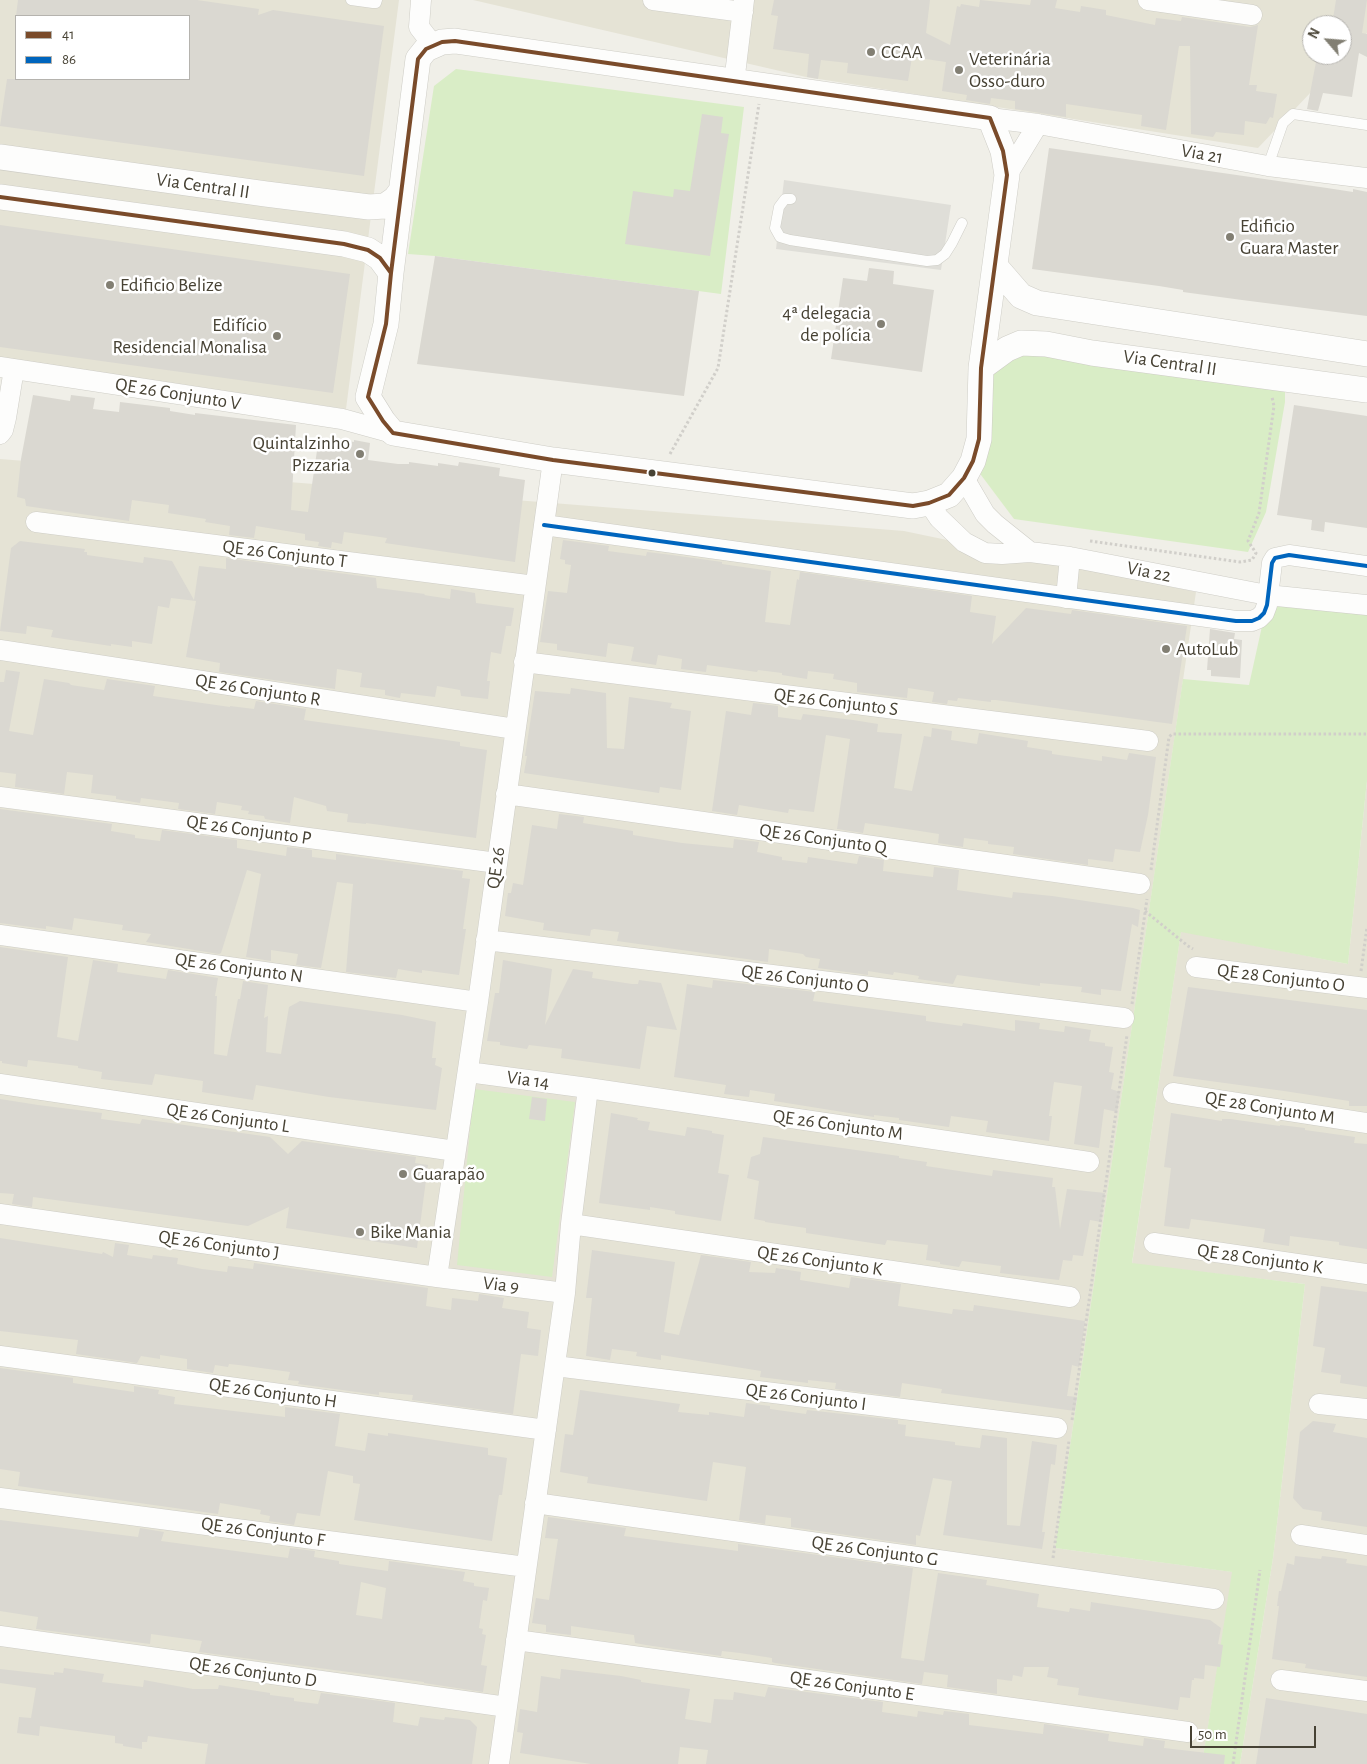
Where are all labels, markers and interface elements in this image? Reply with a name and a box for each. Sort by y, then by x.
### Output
legend [15,15,190,80]
north arrow [1302,15,1352,65]
text: N [1306,26,1323,41]
text: 41 [62,27,74,42]
place label: CCAA [881,41,923,63]
marker: CCAA [865,46,877,58]
place label: Veterinária Osso-duro [969,48,1051,92]
text: 86 [62,52,76,67]
marker: Veterinária Osso-duro [953,64,965,76]
street label: Via 21 [1179,139,1225,169]
street label: Via Central II [155,168,251,204]
place label: Edificio Guara Master [1240,215,1338,259]
marker: Edificio Guara Master [1224,231,1236,243]
place label: Edificio Belize [120,274,222,296]
marker: Edificio Belize [104,279,116,291]
place label: 4ª delegacia de polícia [782,302,871,346]
place label: Edifício Residencial Monalisa [112,314,267,358]
marker: 4ª delegacia de polícia [875,318,887,330]
marker: Edifício Residencial Monalisa [271,330,283,342]
street label: Via Central II [1122,345,1218,381]
street label: QE 26 Conjunto V [114,373,242,415]
place label: Quintalzinho Pizzaria [253,432,350,476]
marker: Quintalzinho Pizzaria [354,448,366,460]
unlabelled marker [647,468,657,478]
street label: QE 26 Conjunto T [221,535,349,573]
street label: Via 22 [1125,557,1173,587]
place label: AutoLub [1176,638,1238,660]
marker: AutoLub [1160,643,1172,655]
street label: QE 26 Conjunto R [194,669,322,711]
street label: QE 26 Conjunto S [773,683,899,721]
street label: QE 26 Conjunto P [185,810,313,850]
street label: QE 26 Conjunto Q [758,819,888,859]
street label: QE 26 [482,846,510,890]
street label: QE 26 Conjunto N [173,948,305,988]
street label: QE 28 Conjunto O [1216,959,1346,997]
street label: QE 26 Conjunto O [740,960,870,998]
street label: Via 14 [505,1066,551,1094]
street label: QE 28 Conjunto M [1203,1086,1337,1130]
street label: QE 26 Conjunto L [165,1098,291,1138]
street label: QE 26 Conjunto M [771,1105,905,1145]
place label: Guarapão [413,1163,485,1185]
marker: Guarapão [397,1168,409,1180]
place label: Bike Mania [370,1221,452,1243]
street label: QE 26 Conjunto J [157,1225,281,1265]
marker: Bike Mania [354,1226,366,1238]
street label: QE 28 Conjunto K [1196,1239,1324,1279]
street label: QE 26 Conjunto K [756,1241,884,1281]
street label: Via 9 [482,1271,520,1299]
street label: QE 26 Conjunto H [207,1373,339,1413]
street label: QE 26 Conjunto I [744,1378,868,1416]
street label: QE 26 Conjunto F [200,1512,326,1552]
street label: QE 26 Conjunto G [810,1531,940,1571]
street label: QE 26 Conjunto D [188,1652,318,1692]
street label: QE 26 Conjunto E [788,1666,916,1706]
scale bar [1192,1716,1318,1748]
text: 50 m [1198,1727,1227,1742]

